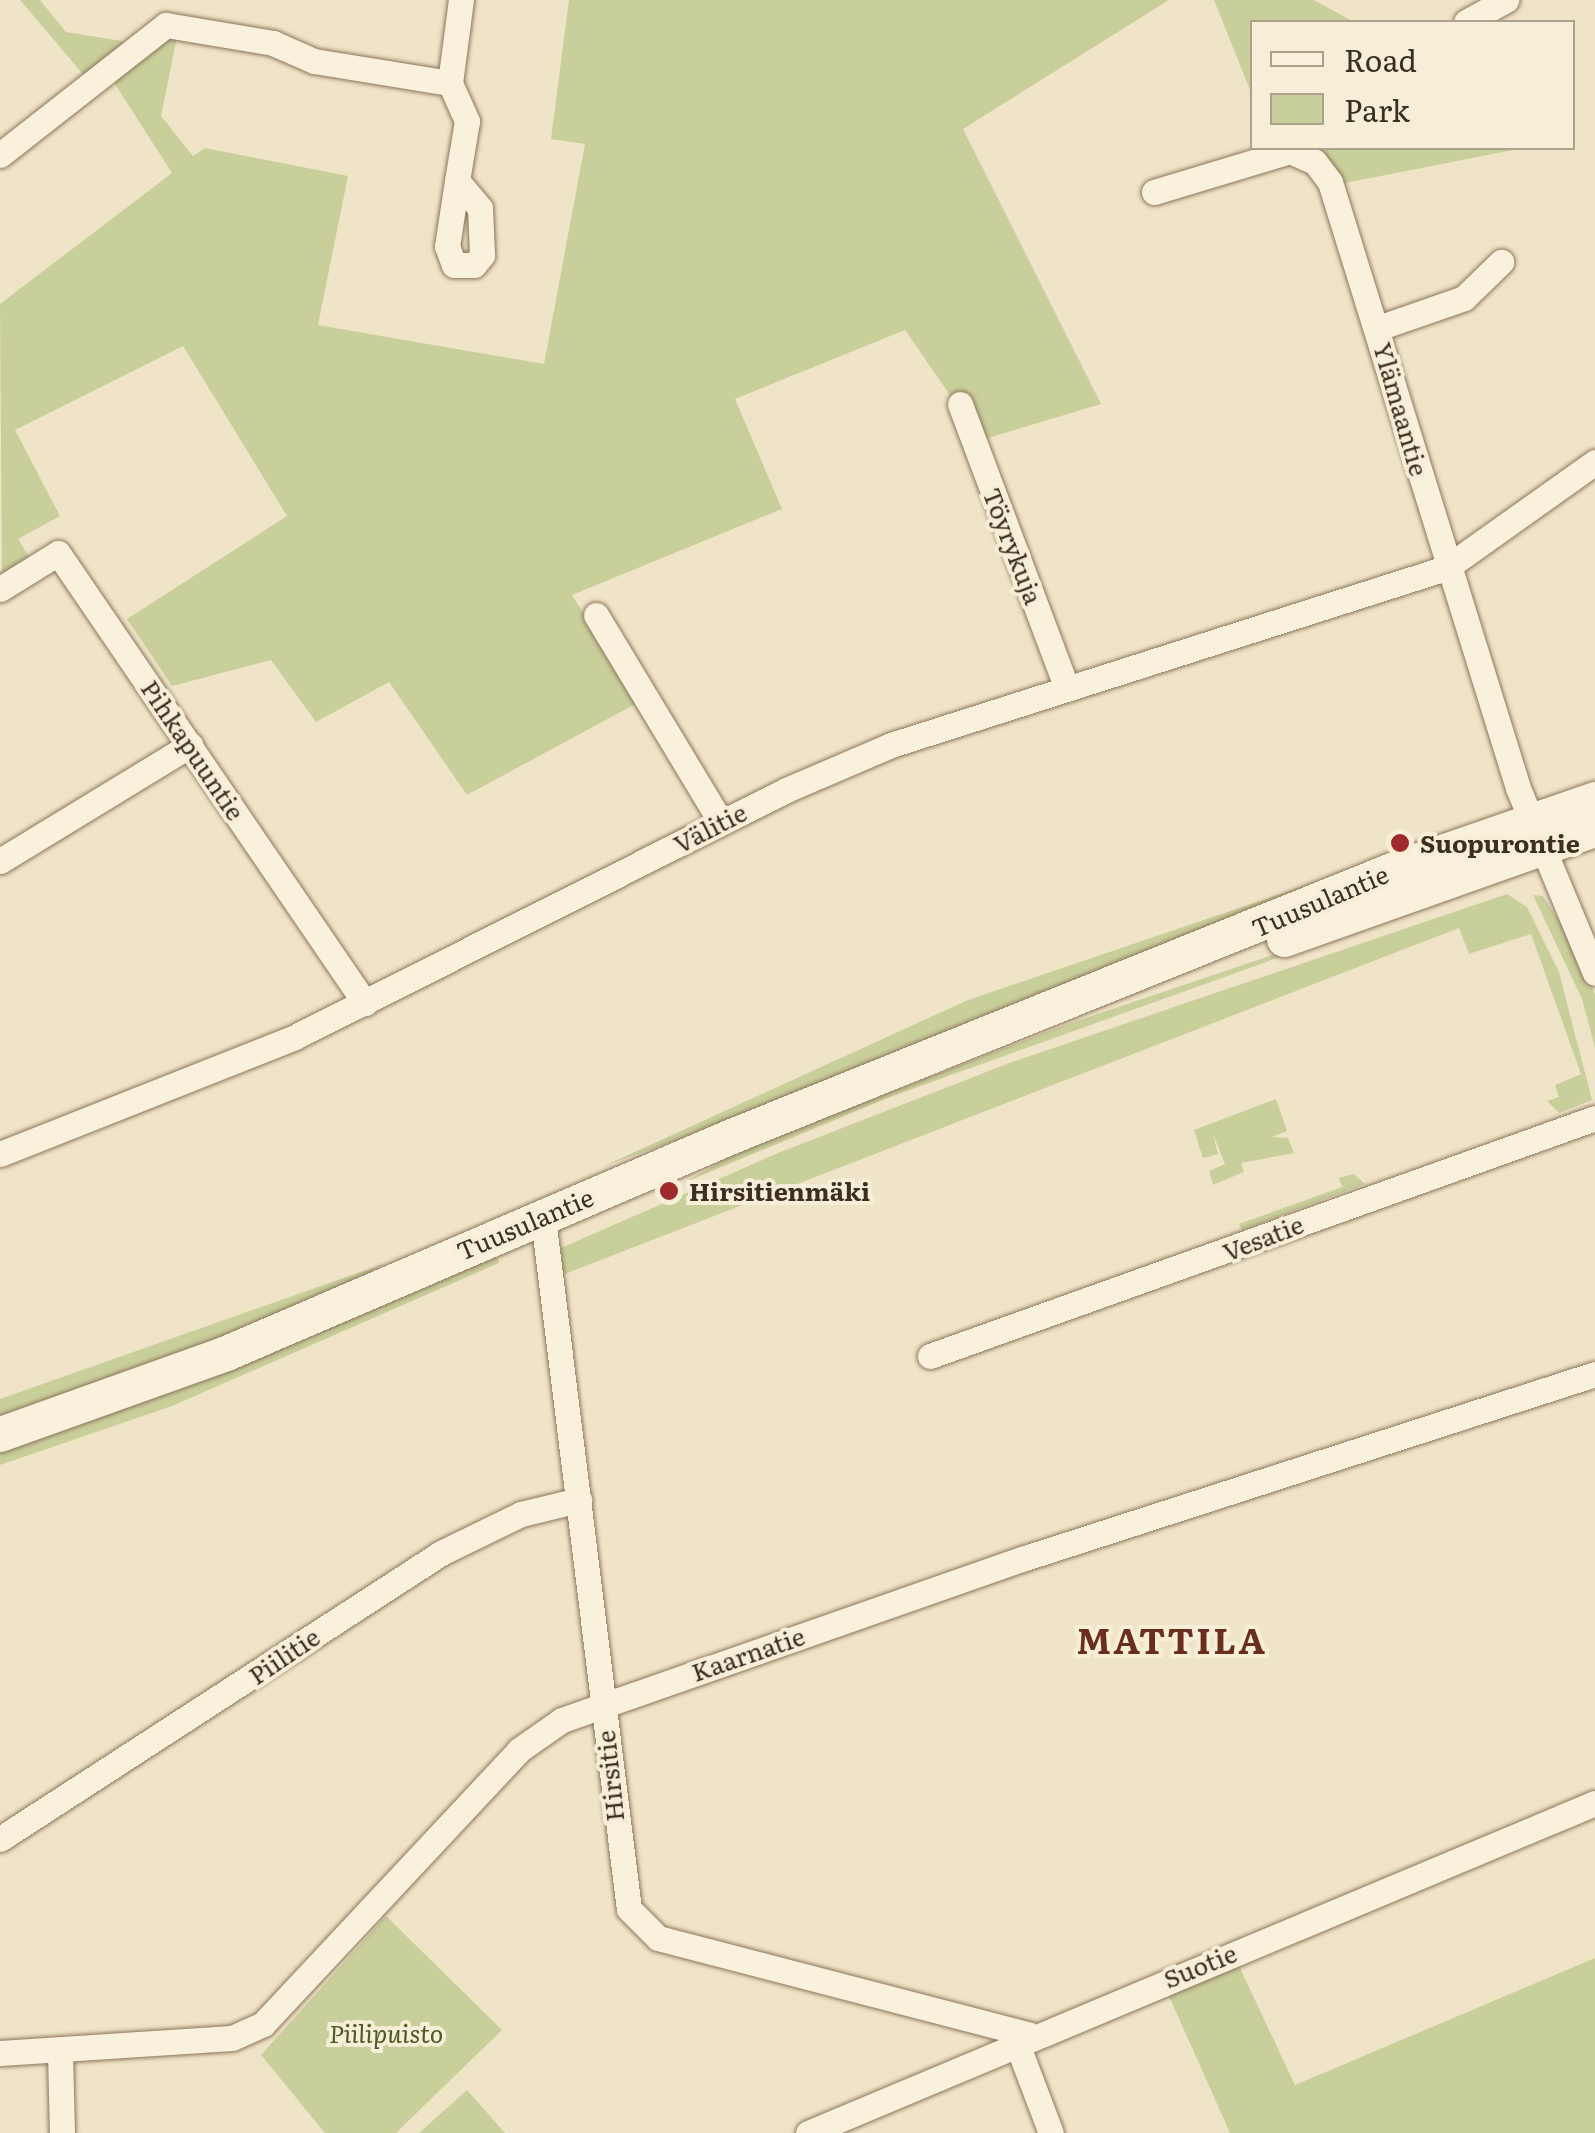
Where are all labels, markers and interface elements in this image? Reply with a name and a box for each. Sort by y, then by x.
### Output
legend [1250,20,1575,150]
text: Road [1344,37,1417,81]
text: Park [1344,87,1410,131]
street label: Ylämaantie [1368,339,1434,479]
street label: Töyrykuja [977,483,1049,609]
street label: Pihkapuuntie [135,674,251,826]
street label: Välitie [668,797,752,859]
place label: Suopurontie [1420,828,1580,858]
marker: Suopurontie [1389,832,1411,854]
street label: Tuusulantie [1247,859,1393,943]
place label: Hirsitienmäki [689,1176,870,1206]
marker: Hirsitienmäki [658,1180,680,1202]
street label: Tuusulantie [452,1182,598,1266]
street label: Vesatie [1218,1209,1308,1267]
district label: MATTILA [1076,1618,1268,1660]
street label: Piilitie [243,1621,325,1691]
street label: Kaarnatie [687,1621,809,1687]
street label: Hirsitie [590,1729,630,1823]
street label: Suotie [1159,1938,1241,1994]
park label: Piilipuisto [329,2018,443,2048]

